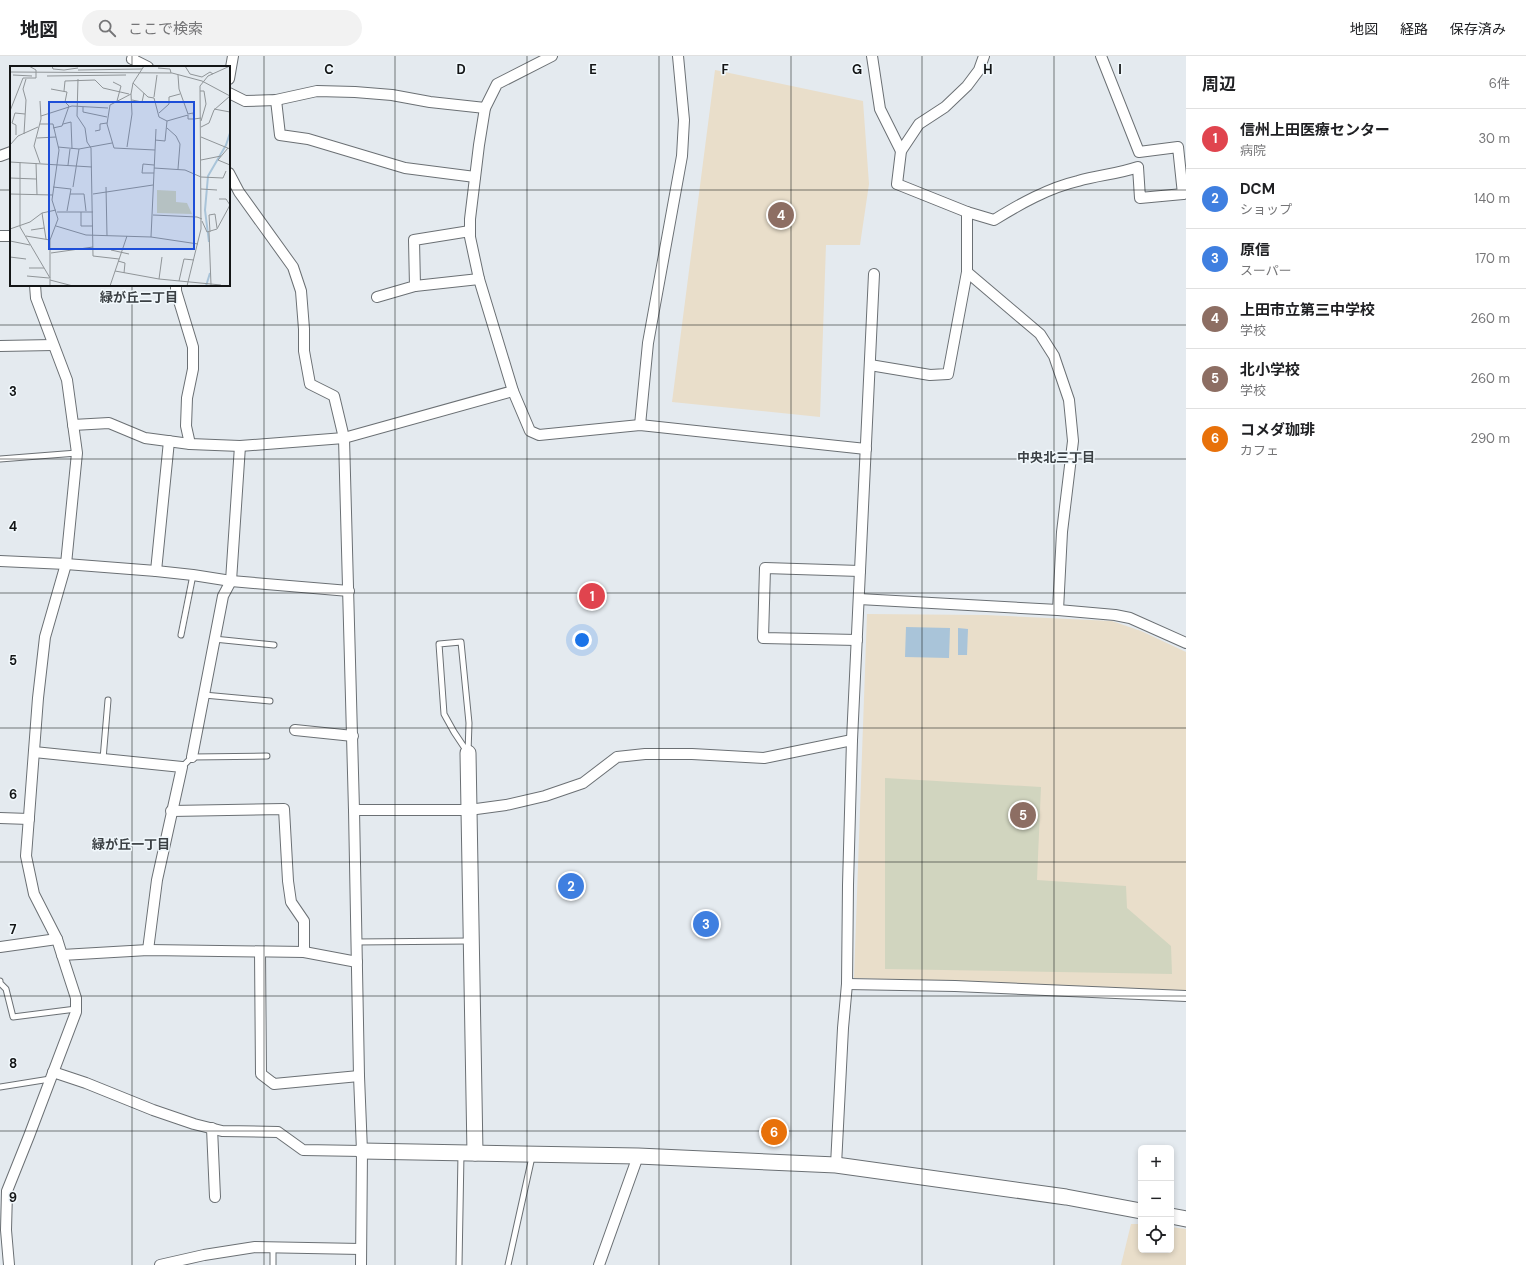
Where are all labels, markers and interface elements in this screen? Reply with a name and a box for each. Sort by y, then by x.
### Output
search box [82,10,362,46]
text: 地図 [20,17,58,42]
icon: search [96,17,118,39]
text: ここで検索 [128,19,203,39]
text: 地図 [1350,20,1378,38]
text: 経路 [1400,20,1428,38]
text: 保存済み [1450,20,1506,38]
text: C [324,61,334,78]
text: D [456,61,466,78]
text: E [589,61,597,78]
text: F [721,61,729,78]
text: G [852,61,862,78]
text: H [983,61,993,78]
text: I [1118,61,1122,78]
inset map [10,66,230,286]
text: 周辺 [1202,73,1236,95]
text: 6件 [1489,75,1510,92]
text: 信州上田医療センター [1240,120,1390,140]
text: 1 [1213,130,1217,147]
text: 30 m [1478,130,1510,147]
text: 病院 [1240,142,1266,159]
text: DCM [1240,179,1275,199]
text: 2 [1211,190,1219,207]
text: 140 m [1474,190,1510,207]
pin: 4 [768,200,794,230]
text: ショップ [1240,201,1292,218]
text: 原信 [1240,240,1270,260]
text: 3 [1211,250,1219,267]
text: 170 m [1475,250,1510,267]
text: スーパー [1240,262,1292,279]
district label: 緑が丘二丁目 [99,289,178,306]
text: 上田市立第三中学校 [1240,300,1375,320]
text: 4 [1211,310,1219,327]
text: 260 m [1470,310,1510,327]
text: 学校 [1240,322,1266,339]
text: 北小学校 [1240,360,1300,380]
text: 5 [1211,370,1219,387]
text: 260 m [1470,370,1510,387]
text: 学校 [1240,382,1266,399]
text: 3 [9,383,17,400]
text: コメダ珈琲 [1240,420,1315,440]
text: 6 [1211,430,1219,447]
text: 290 m [1471,430,1510,447]
text: カフェ [1240,442,1279,459]
district label: 中央北三丁目 [1017,449,1095,466]
text: 4 [9,518,17,535]
pin: 1 [579,581,605,611]
your location [572,630,592,650]
text: 5 [9,652,17,669]
text: 6 [9,786,17,803]
pin: 5 [1010,800,1036,830]
district label: 緑が丘一丁目 [91,836,170,853]
pin: 2 [558,871,584,901]
pin: 3 [693,909,719,939]
text: 7 [10,921,17,938]
text: 8 [9,1055,17,1072]
pin: 6 [761,1117,787,1147]
map controls [1138,1145,1174,1253]
button: + [1138,1145,1174,1181]
button: − [1138,1181,1174,1217]
text: 9 [9,1189,17,1206]
button: locate [1138,1217,1174,1253]

